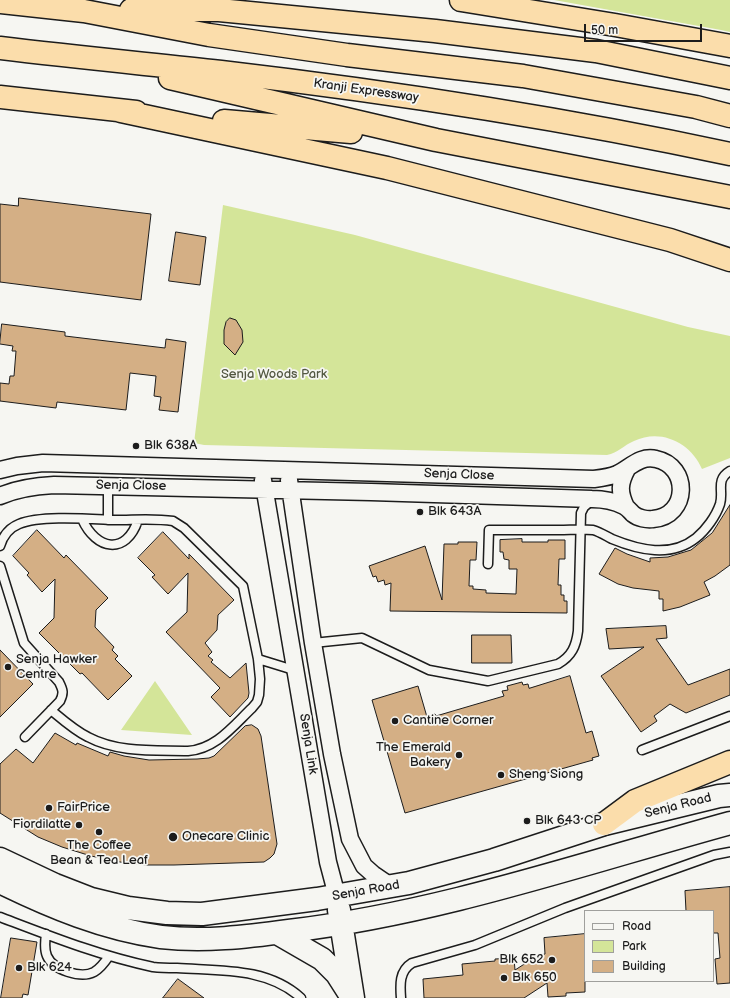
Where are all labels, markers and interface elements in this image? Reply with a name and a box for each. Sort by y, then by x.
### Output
scale bar [586,16,704,42]
text: 50 m [591,23,618,38]
street label: Kranji Expressway [312,76,420,106]
park label: Senja Woods Park [221,367,327,383]
place label: Blk 638A [144,438,197,454]
marker: Blk 638A [131,441,141,451]
street label: Senja Close [424,466,494,484]
street label: Senja Close [96,478,166,494]
place label: Blk 643A [428,504,481,520]
marker: Blk 643A [415,507,425,517]
place label: Senja Hawker Centre [16,652,97,683]
marker: Senja Hawker Centre [3,662,13,672]
street label: Senja Link [296,713,320,775]
place label: Cantine Corner [403,713,494,729]
marker: Cantine Corner [390,716,400,726]
place label: The Emerald Bakery [376,740,451,771]
marker: The Emerald Bakery [454,750,464,760]
place label: Sheng Siong [509,767,583,783]
marker: Sheng Siong [496,770,506,780]
street label: Senja Road [643,790,713,822]
place label: FairPrice [57,800,110,816]
marker: FairPrice [44,803,54,813]
place label: Blk 643 CP [535,813,601,829]
marker: Blk 643 CP [522,816,532,826]
place label: Fiordilatte [12,817,71,833]
marker: Fiordilatte [74,820,84,830]
marker: The Coffee Bean & Tea Leaf [94,827,104,837]
place label: Onecare Clinic [182,829,269,845]
marker: Onecare Clinic [167,831,179,843]
place label: The Coffee Bean & Tea Leaf [50,838,148,869]
street label: Senja Road [331,877,401,905]
legend [584,910,714,982]
text: Road [622,919,651,934]
text: Park [622,939,646,954]
place label: Blk 652 [499,952,544,968]
marker: Blk 652 [547,955,557,965]
text: Building [622,959,666,974]
place label: Blk 624 [27,960,72,976]
marker: Blk 624 [14,963,24,973]
place label: Blk 650 [512,970,557,986]
marker: Blk 650 [499,973,509,983]

